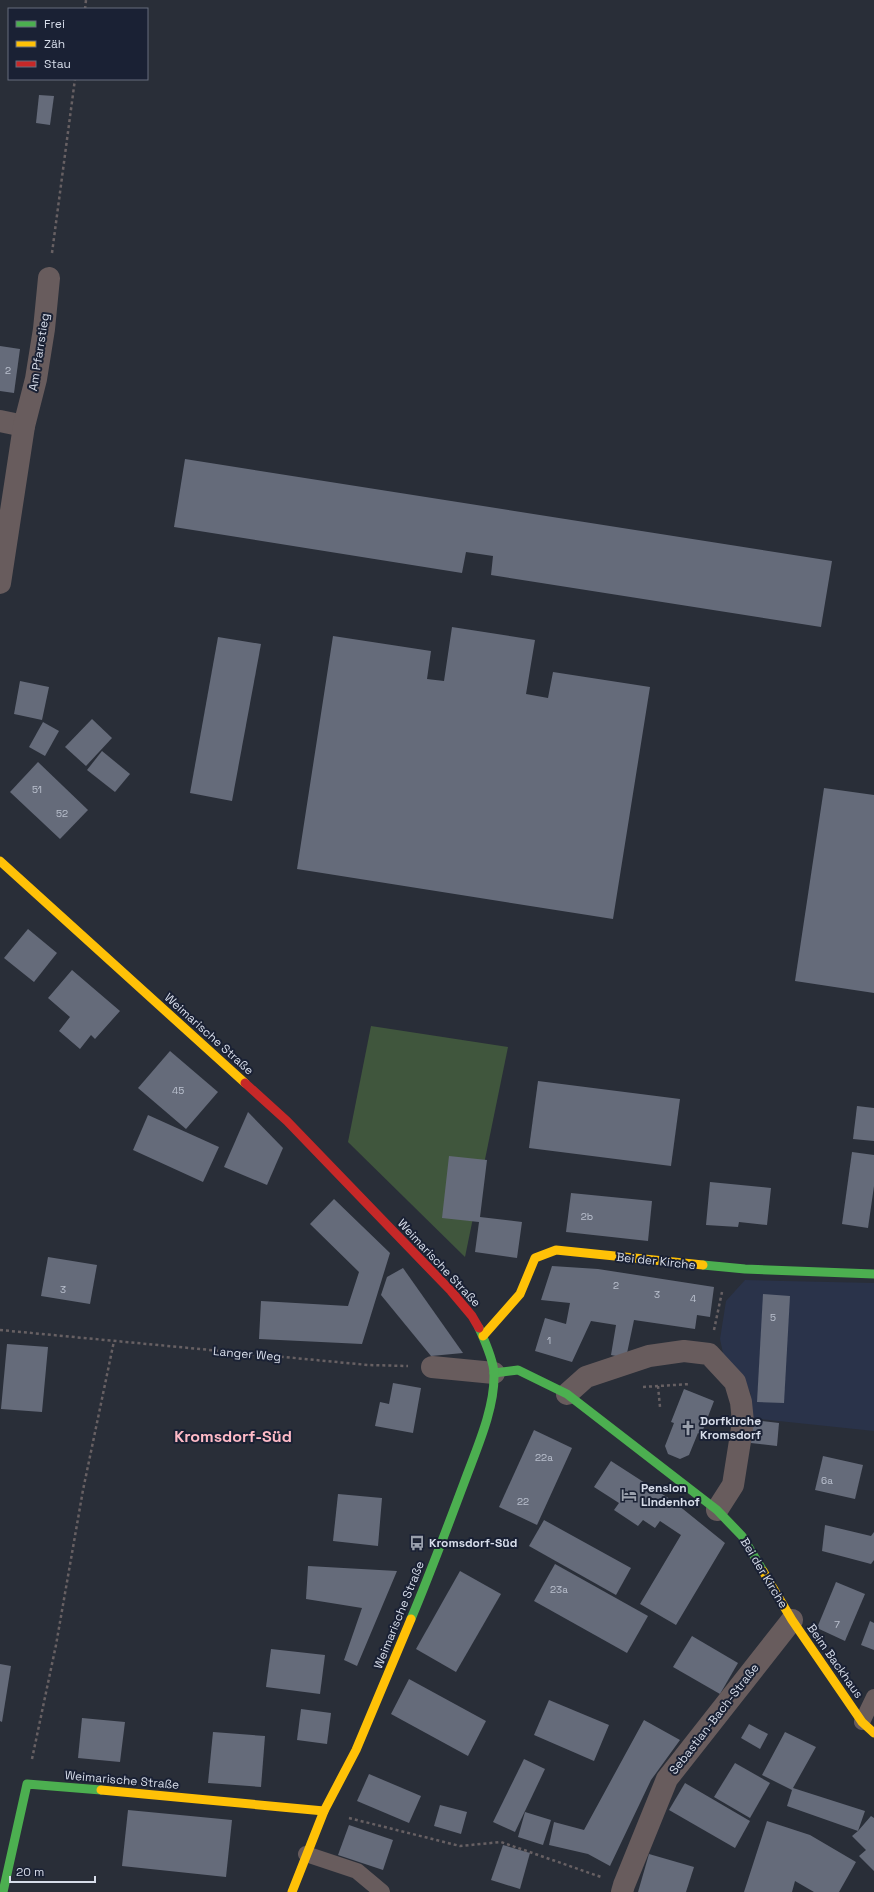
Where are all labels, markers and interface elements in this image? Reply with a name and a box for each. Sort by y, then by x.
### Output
legend [8,8,148,80]
text: Frei [44,16,65,32]
text: Zäh [44,36,65,52]
text: Stau [44,56,71,72]
street label: Am Pfarrstieg [25,312,53,392]
house number: 2 [5,364,11,377]
house number: 51 [32,783,42,796]
house number: 52 [56,807,68,820]
street label: Weimarische Straße [161,990,257,1078]
house number: 45 [172,1084,184,1097]
house number: 2b [581,1210,593,1223]
street label: Weimarische Straße [394,1216,484,1310]
street label: Bei der Kirche [616,1249,696,1273]
house number: 2 [613,1279,619,1292]
house number: 3 [60,1283,66,1296]
house number: 3 [654,1288,660,1301]
house number: 4 [690,1292,696,1305]
house number: 5 [770,1311,776,1324]
house number: 1 [547,1334,551,1347]
street label: Langer Weg [212,1343,282,1365]
place label: Dorfkirche Kromsdorf [700,1413,761,1443]
church icon: Dorfkirche Kromsdorf [679,1419,697,1437]
district label: Kromsdorf-Süd [174,1426,292,1447]
house number: 22a [535,1451,553,1464]
house number: 6a [821,1474,833,1487]
place label: Pension Lindenhof [641,1480,700,1510]
hotel icon: Pension Lindenhof [620,1486,638,1504]
house number: 22 [517,1495,529,1508]
bus stop icon: Kromsdorf-Süd [408,1534,426,1552]
place label: Kromsdorf-Süd [429,1535,517,1551]
street label: Bei der Kirche [737,1535,791,1611]
street label: Weimarische Straße [370,1559,428,1671]
house number: 23a [550,1583,568,1596]
house number: 7 [834,1618,840,1631]
street label: Beim Backhaus [803,1621,867,1701]
street label: Sebastian-Bach-Straße [666,1660,762,1778]
street label: Weimarische Straße [64,1767,180,1793]
scale bar [10,1858,95,1884]
text: 20 m [16,1864,44,1880]

